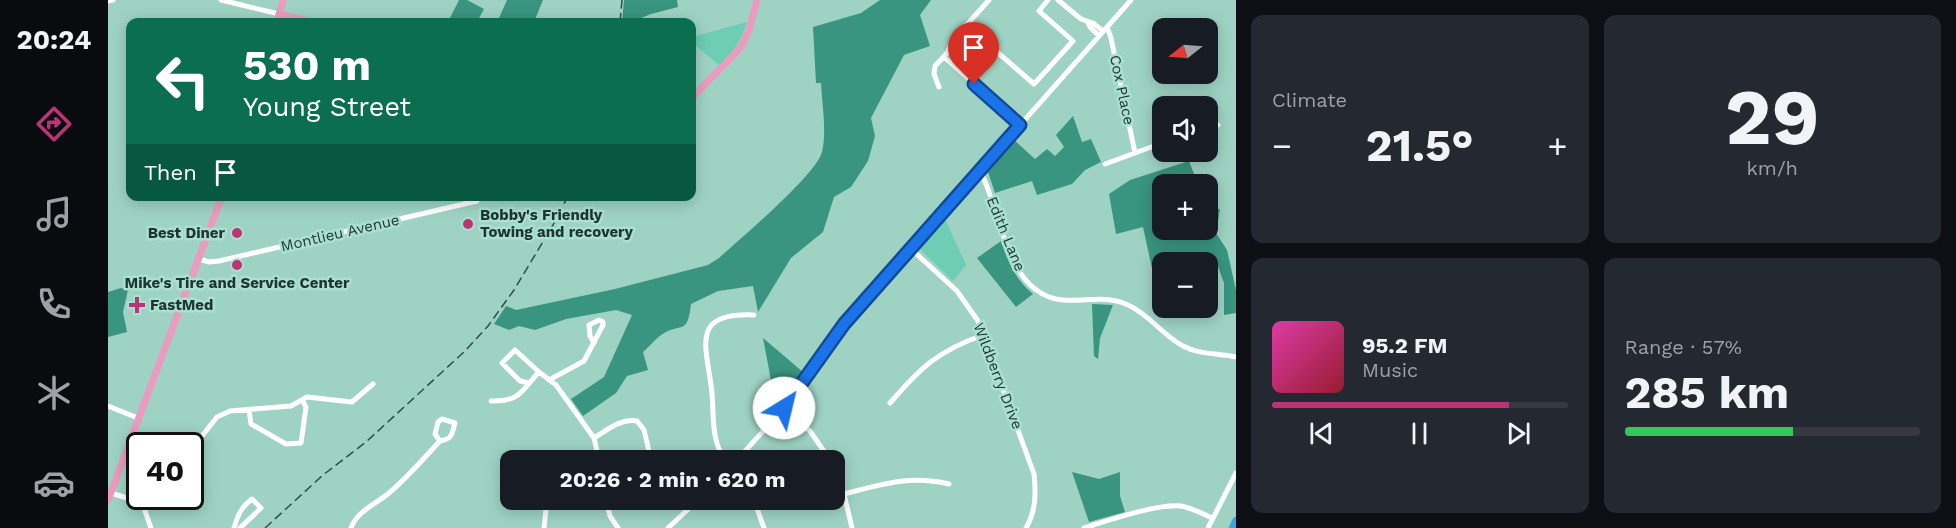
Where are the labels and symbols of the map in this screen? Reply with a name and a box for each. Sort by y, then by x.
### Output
north arrow [1152,18,1218,84]
pin [948,22,999,84]
street label: Cox Place [1106,53,1138,127]
street label: Edith Lane [983,194,1029,274]
place label: Bobby's Friendly Towing and recovery [480,206,634,241]
street label: Montlieu Avenue [279,211,401,255]
marker: Bobby's Friendly Towing and recovery [461,217,475,231]
place label: Best Diner [148,224,226,242]
marker: Best Diner [230,226,244,240]
marker: Mike's Tire and Service Center [230,258,244,272]
place label: Mike's Tire and Service Center [125,274,350,292]
marker: FastMed [128,296,146,314]
place label: FastMed [150,296,213,314]
street label: Wildberry Drive [969,320,1027,432]
position arrow [752,376,816,440]
speed limit sign: 40 [126,432,204,510]

